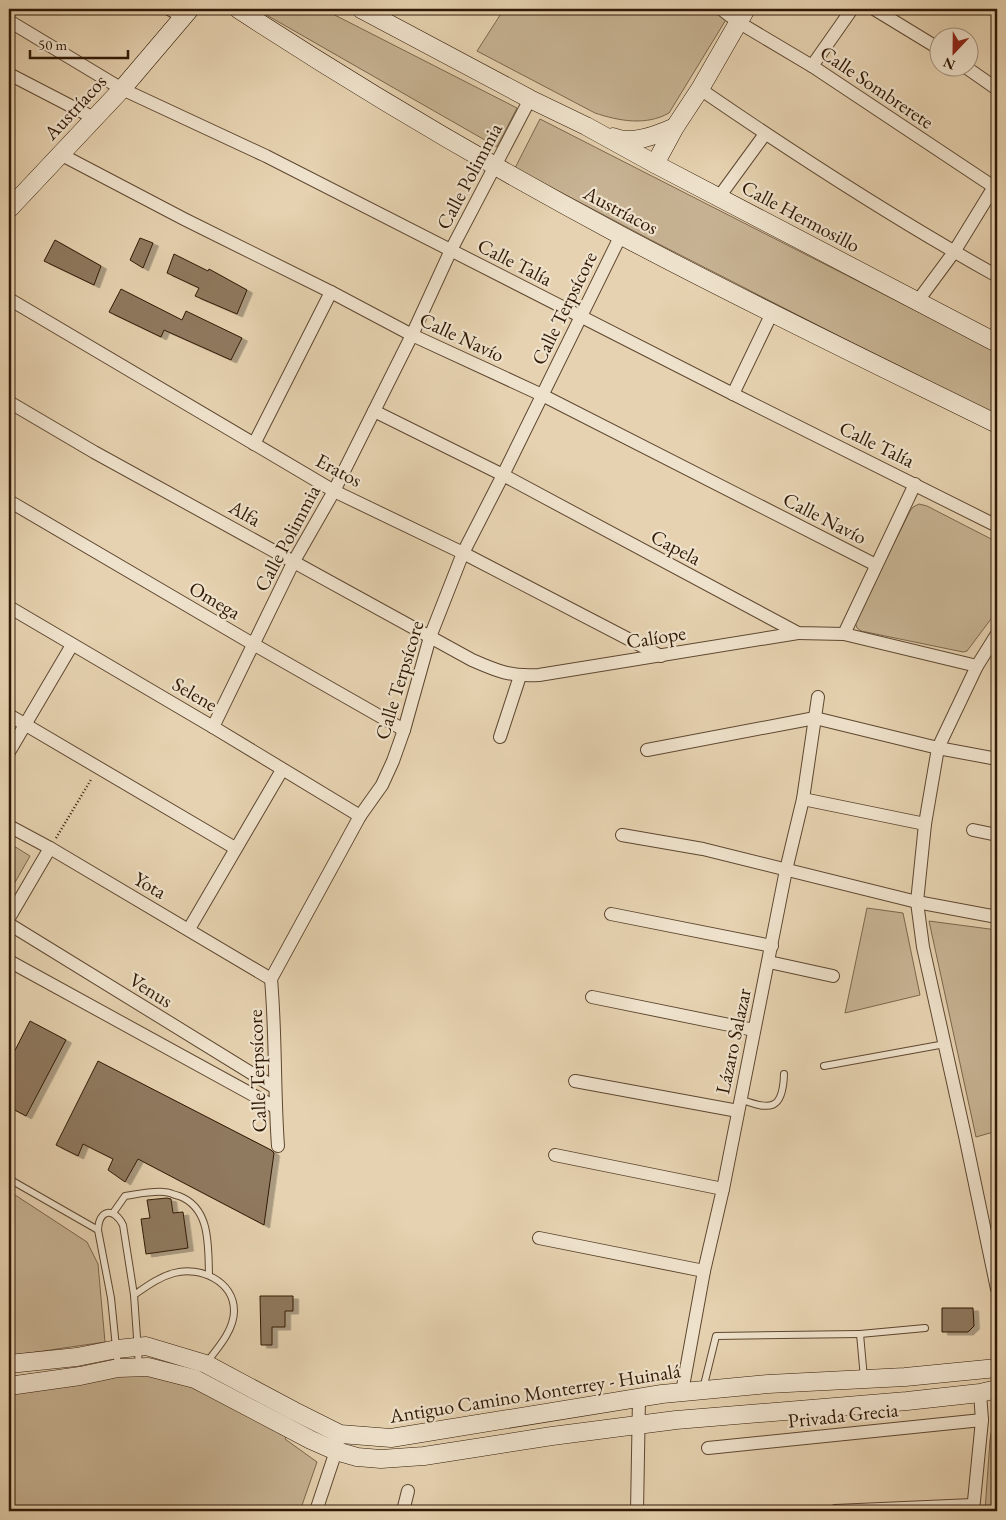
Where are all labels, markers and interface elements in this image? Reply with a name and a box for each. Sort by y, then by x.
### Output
scale bar [30,28,128,60]
north arrow [928,28,978,78]
text: 50 m [38,35,67,54]
street label: Calle Sombrerete [815,39,939,135]
text: N [940,53,958,75]
street label: Austríacos [37,69,112,146]
street label: Calle Polimmia [430,118,508,234]
street label: Calle Hermosillo [737,174,865,258]
street label: Austríacos [578,179,663,240]
street label: Calle Talía [473,232,557,292]
street label: Calle Terpsícore [525,247,603,369]
street label: Calle Navío [415,306,509,368]
street label: Calle Talía [835,415,919,473]
street label: Eratos [311,447,367,493]
street label: Calle Polimmia [248,480,326,596]
street label: Calle Navío [779,486,871,550]
street label: Alfa [224,493,266,532]
street label: Capela [646,523,706,571]
street label: Omega [185,575,245,625]
street label: Calle Terpsícore [369,617,430,743]
street label: Calíope [624,619,688,655]
street label: Selene [168,671,222,717]
street label: Yota [129,865,171,905]
street label: Venus [124,967,178,1013]
street label: Lázaro Salazar [709,986,757,1096]
street label: Calle Terpsícore [242,1009,272,1133]
street label: Antiguo Camino Monterrey - Huinalá [387,1357,682,1429]
street label: Privada Grecia [786,1396,900,1434]

